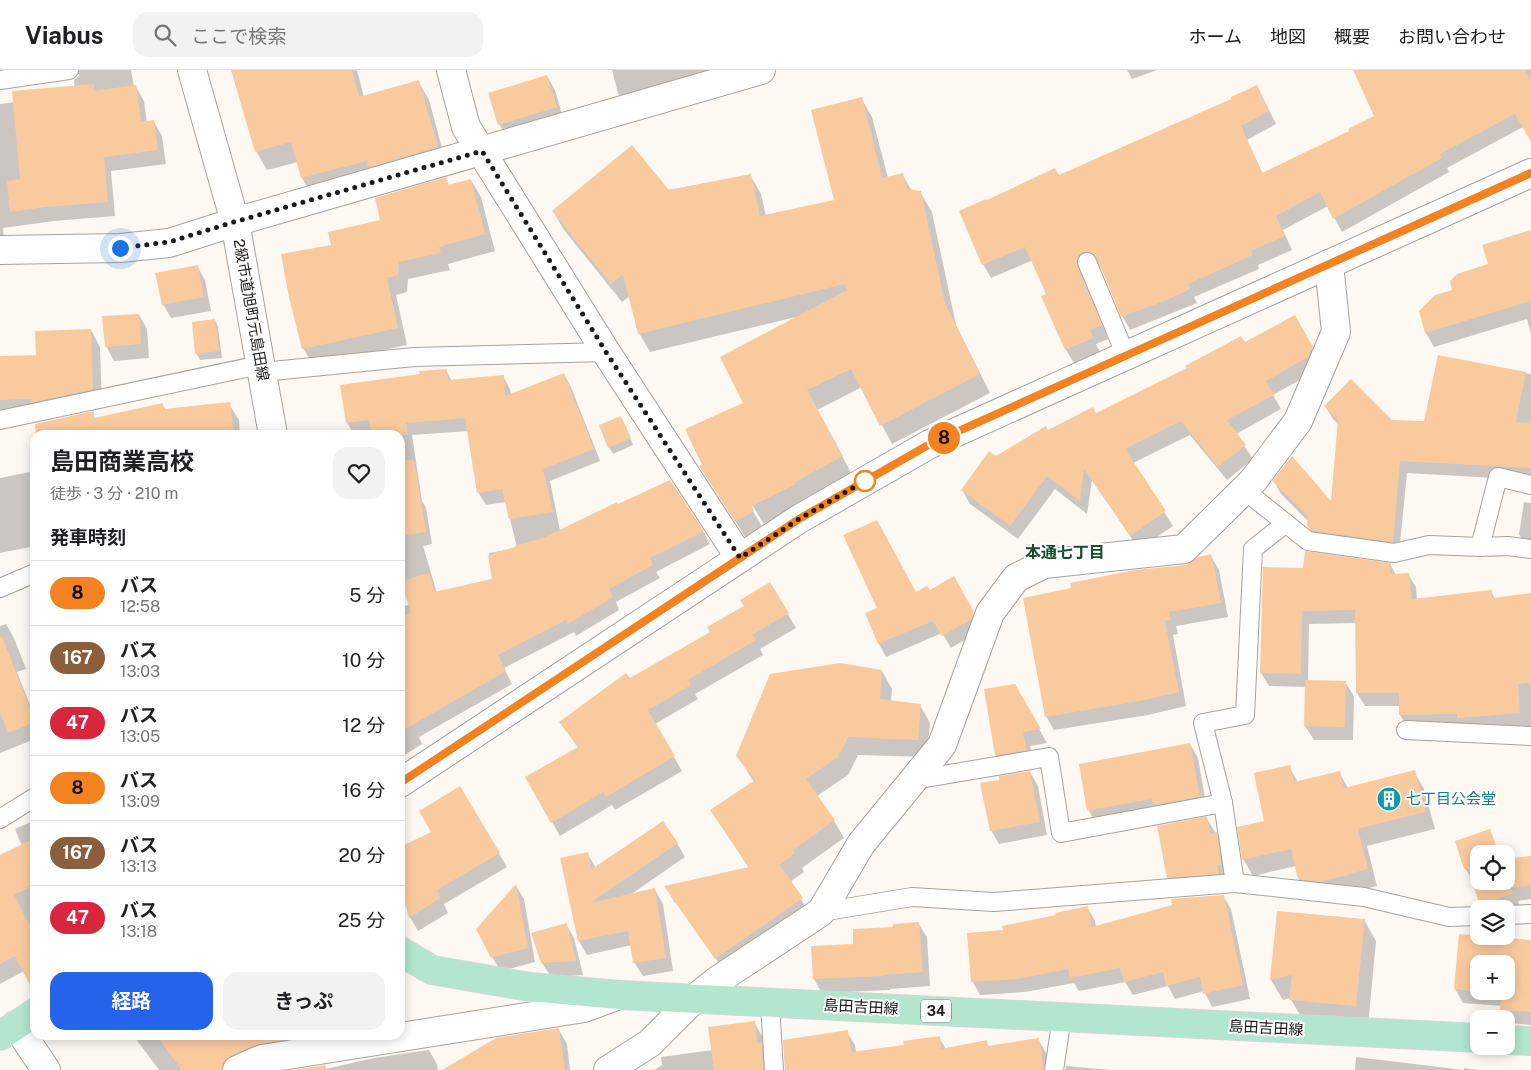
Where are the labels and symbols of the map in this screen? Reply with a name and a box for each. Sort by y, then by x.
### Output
your location [108,236,133,261]
street label: 2級市道旭町元島田線 [231,238,272,382]
line badge: 8 [928,422,960,454]
unlabelled marker [854,470,876,492]
district label: 本通七丁目 [1025,543,1105,562]
building icon: 七丁目公会堂 [1376,786,1402,812]
place label: 七丁目公会堂 [1406,790,1496,807]
street label: 島田吉田線 [823,996,899,1017]
road number: 34 [921,999,951,1022]
street label: 島田吉田線 [1228,1017,1304,1038]

